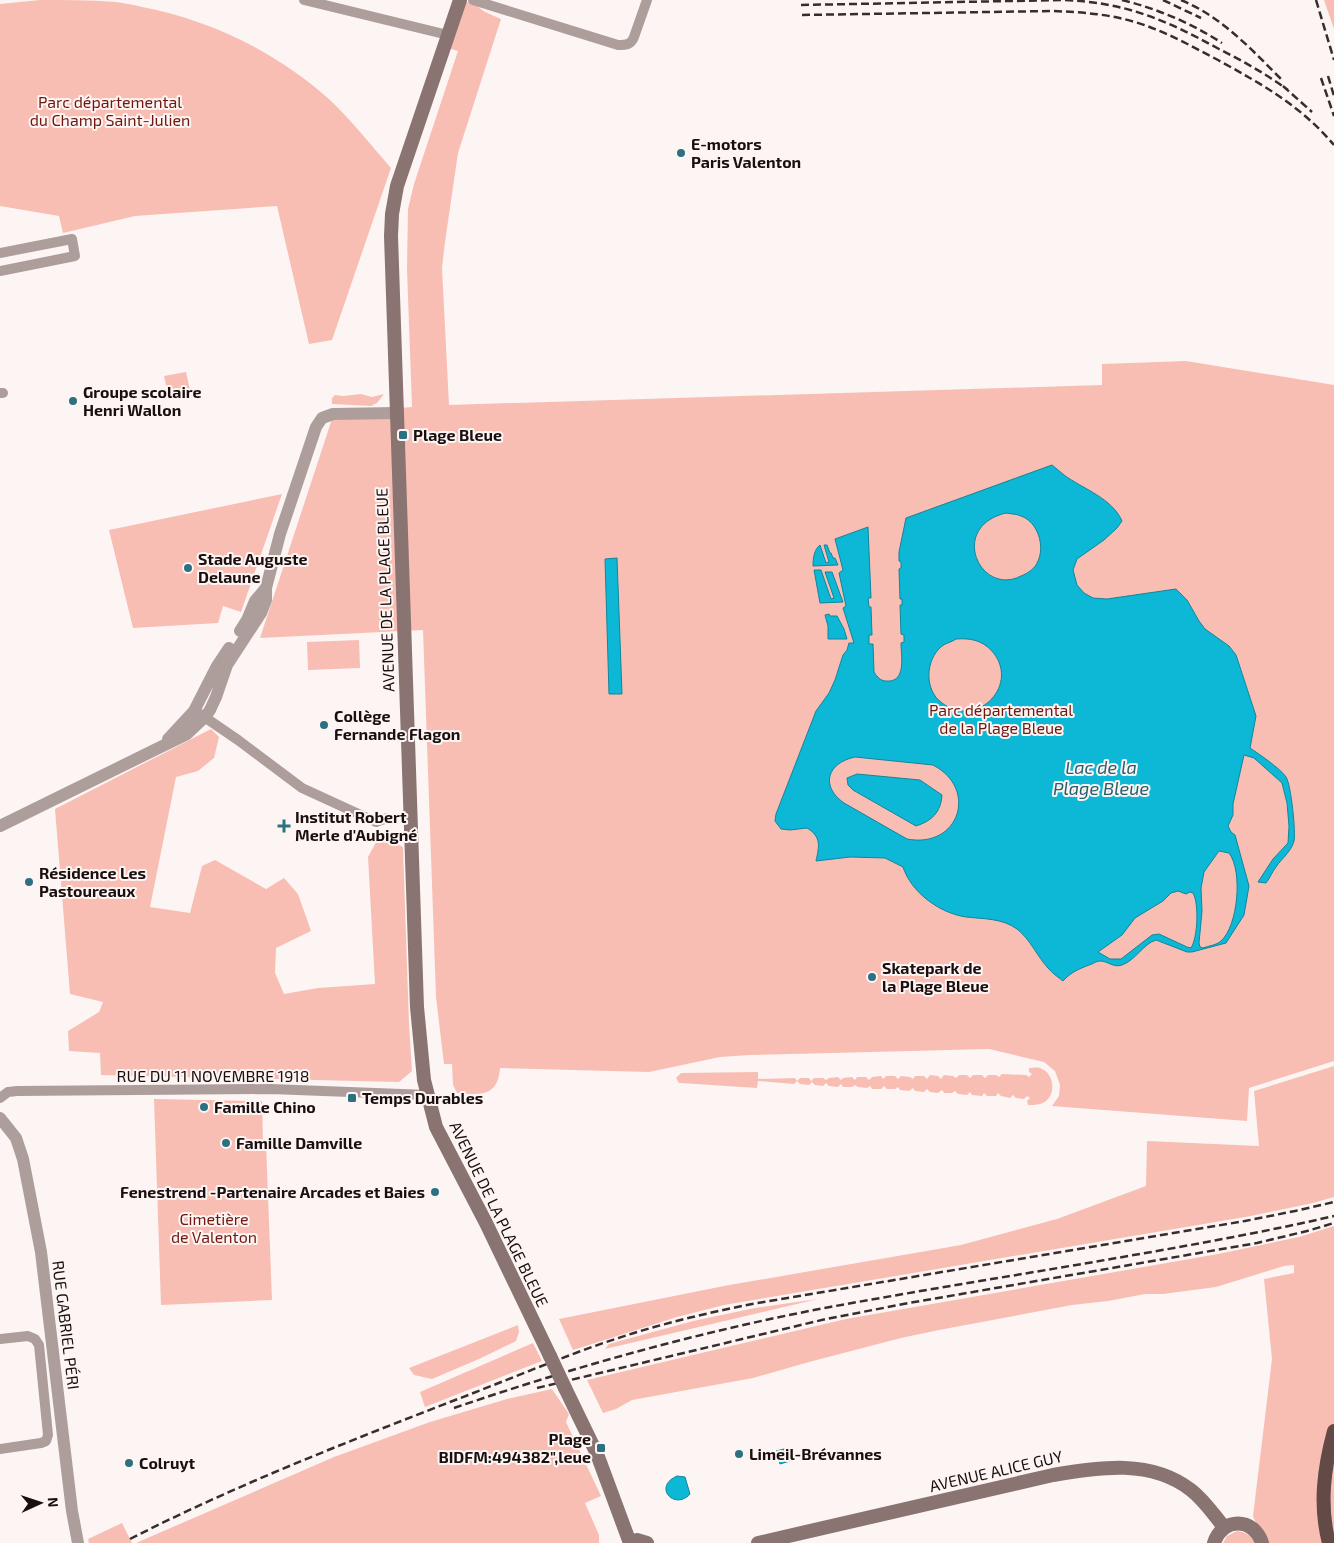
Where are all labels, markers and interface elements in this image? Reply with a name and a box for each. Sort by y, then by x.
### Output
park label: Parc départemental du Champ Saint-Julien [30,92,190,129]
place label: E-motors Paris Valenton [691,134,801,171]
marker: E-motors Paris Valenton [675,147,687,159]
place label: Groupe scolaire Henri Wallon [83,382,202,419]
marker: Groupe scolaire Henri Wallon [67,395,79,407]
place label: Plage Bleue [413,425,502,444]
marker: Plage Bleue [397,429,409,441]
street label: AVENUE DE LA PLAGE BLEUE [371,488,398,692]
place label: Stade Auguste Delaune [198,549,307,586]
marker: Stade Auguste Delaune [182,562,194,574]
park label: Parc départemental de la Plage Bleue [929,700,1073,737]
place label: Collège Fernande Flagon [334,706,460,743]
marker: Collège Fernande Flagon [318,719,330,731]
water label: Lac de la Plage Bleue [1053,756,1149,799]
place label: Institut Robert Merle d'Aubigné [295,807,417,844]
marker: Institut Robert Merle d'Aubigné [277,819,291,833]
place label: Résidence Les Pastoureaux [39,863,146,900]
marker: Résidence Les Pastoureaux [23,876,35,888]
place label: Skatepark de la Plage Bleue [882,958,989,995]
marker: Skatepark de la Plage Bleue [866,971,878,983]
street label: RUE DU 11 NOVEMBRE 1918 [117,1066,309,1085]
place label: Temps Durables [362,1088,483,1107]
marker: Temps Durables [346,1092,358,1104]
place label: Famille Chino [214,1097,316,1116]
marker: Famille Chino [198,1101,210,1113]
street label: AVENUE DE LA PLAGE BLEUE [446,1118,553,1310]
place label: Famille Damville [236,1133,362,1152]
marker: Famille Damville [220,1137,232,1149]
place label: Fenestrend -Partenaire Arcades et Baies [120,1182,425,1201]
marker: Fenestrend -Partenaire Arcades et Baies [429,1186,441,1198]
park label: Cimetière de Valenton [171,1209,257,1246]
street label: RUE GABRIEL PÉRI [49,1259,84,1391]
place label: Plage BIDFM:494382",leue [438,1429,591,1466]
marker: Plage BIDFM:494382",leue [595,1442,607,1454]
place label: Limeil-Brévannes [749,1444,882,1463]
street label: AVENUE ALICE GUY [927,1446,1064,1495]
marker: Limeil-Brévannes [733,1448,745,1460]
place label: Colruyt [139,1453,195,1473]
marker: Colruyt [123,1457,135,1469]
north arrow [15,1478,65,1528]
text: N [45,1497,62,1508]

